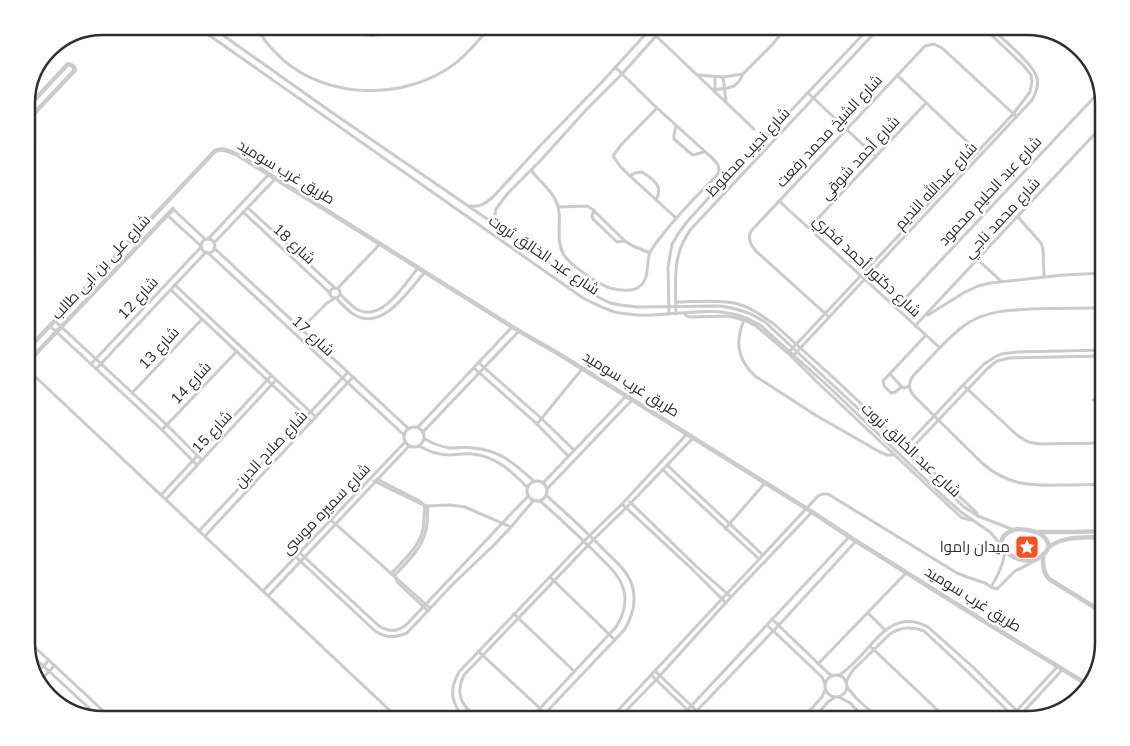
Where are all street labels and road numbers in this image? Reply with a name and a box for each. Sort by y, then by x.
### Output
street label: شارع الشيخ محمد رفعت [771,70,887,192]
street label: شارع نجيب محفوظ [702,103,795,202]
street label: شارع أحمد شوقي [816,112,906,206]
street label: شارع عبد الحليم محمود [934,132,1047,251]
street label: طريق غرب سوميد [234,135,338,209]
street label: شارع عبدالله النديم [890,138,982,235]
street label: شارع محمد ناجي [959,173,1046,264]
street label: شارع على بن ابى طالب [47,210,156,325]
street label: شارع عبد الخالق ثروت [484,210,603,300]
street label: شارع دكتور أحمد فخري [807,211,925,323]
street label: شارع 18 [268,219,319,269]
street label: شارع 12 [113,273,163,324]
street label: شارع 17 [287,311,338,361]
street label: شارع 13 [134,323,184,374]
street label: طريق غرب سوميد [579,346,683,422]
street label: شارع 14 [166,358,216,409]
street label: شارع عبد الخالق ثروت [856,398,965,502]
street label: شارع صلاح الدين [230,406,313,493]
street label: شارع 15 [187,407,237,458]
street label: شارع سميره موسى [277,459,375,560]
street label: طريق غرب سوميد [921,561,1025,637]

